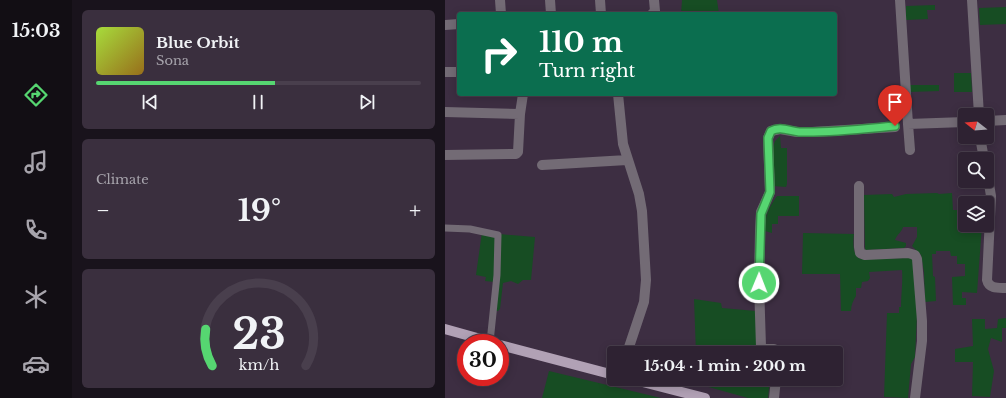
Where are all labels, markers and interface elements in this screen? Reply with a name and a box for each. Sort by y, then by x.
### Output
text: 15:03 [12,20,60,42]
text: 110 m [539,25,623,60]
icon: right [473,28,525,80]
text: Blue Orbit [156,33,239,52]
text: Sona [156,52,189,69]
text: Turn right [539,60,635,82]
icon: directions [22,81,50,109]
pin [878,85,912,126]
icon: previous [139,91,161,113]
icon: pause [247,91,269,113]
icon: next [356,91,378,113]
icon: arrive [884,91,906,113]
north arrow [958,108,994,144]
map controls [958,108,994,232]
icon: music [22,148,50,176]
button: search [958,152,994,188]
text: Climate [96,171,149,188]
text: 19° [238,192,281,229]
button: layers [958,196,994,232]
text: − [96,197,110,224]
text: + [409,197,421,224]
icon: phone [22,216,50,244]
position arrow [738,262,780,304]
icon: climate [22,283,50,311]
text: 23 [232,309,285,360]
speed limit sign: 30 [457,334,509,386]
icon: car [22,350,50,378]
text: km/h [238,356,279,374]
text: 15:04 · 1 min · 200 m [644,356,806,375]

